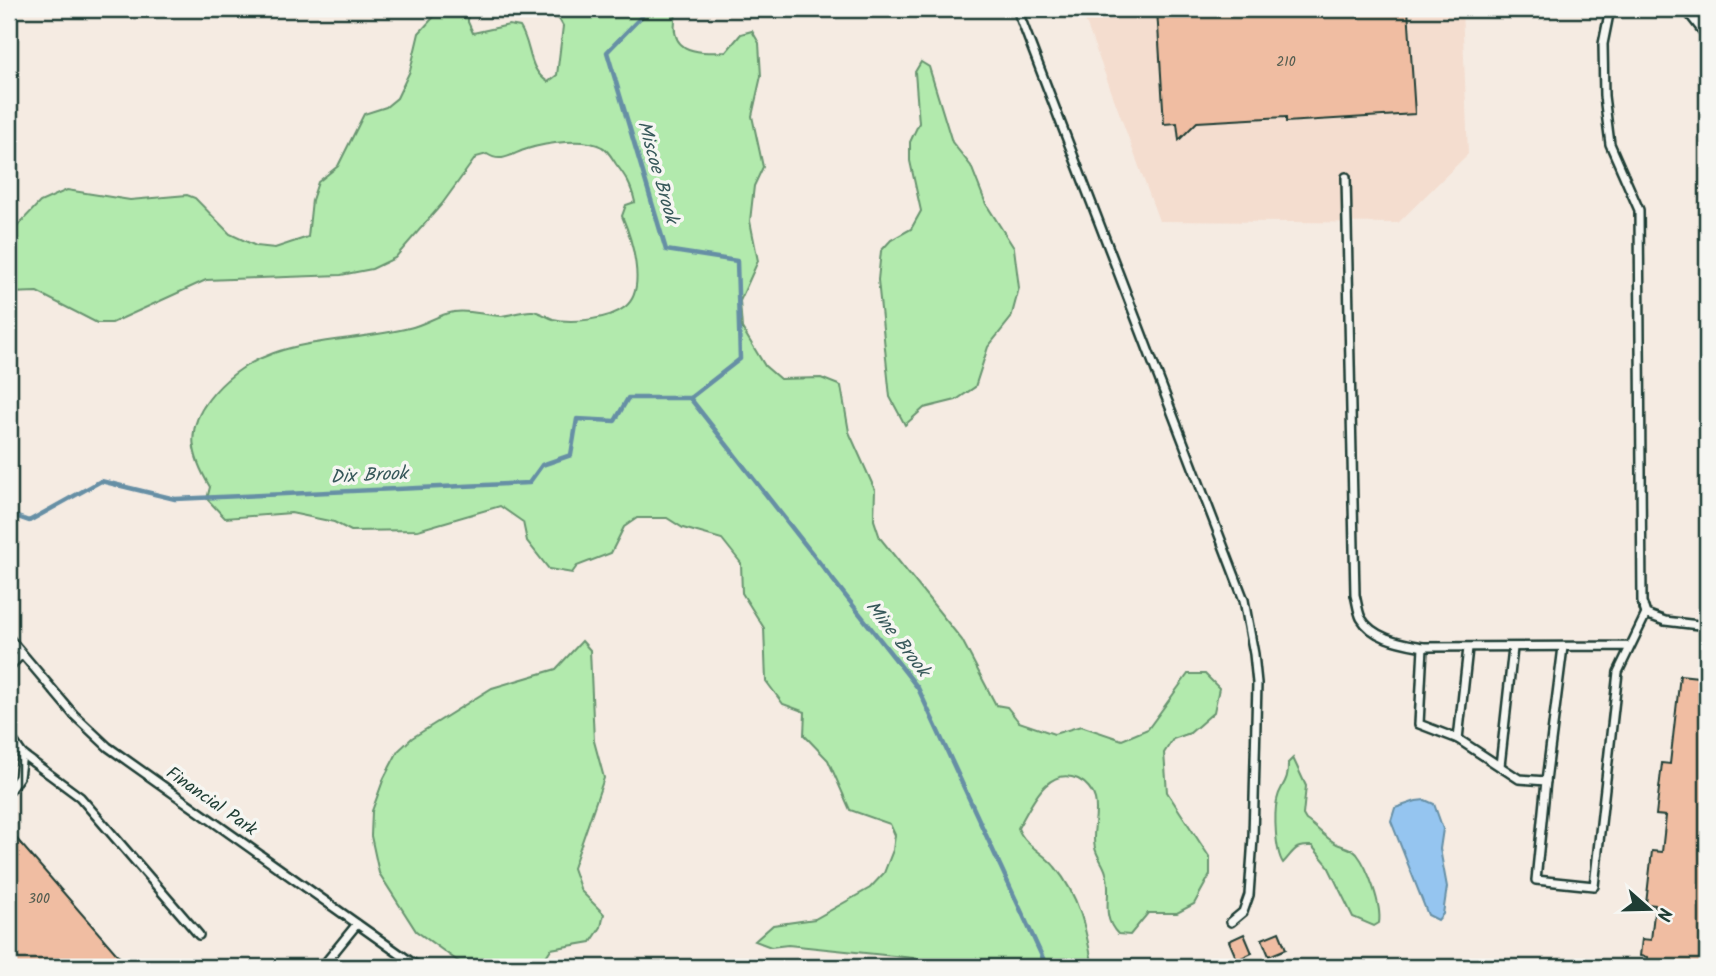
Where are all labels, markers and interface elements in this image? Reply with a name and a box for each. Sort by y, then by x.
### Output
house number: 210 [1276,51,1296,73]
water label: Miscoe Brook [628,117,687,230]
water label: Dix Brook [330,459,411,493]
water label: Mine Brook [857,594,939,686]
street label: Financial Park [159,760,263,845]
north arrow [1614,874,1684,944]
house number: 300 [28,888,50,910]
text: N [1647,903,1679,925]

